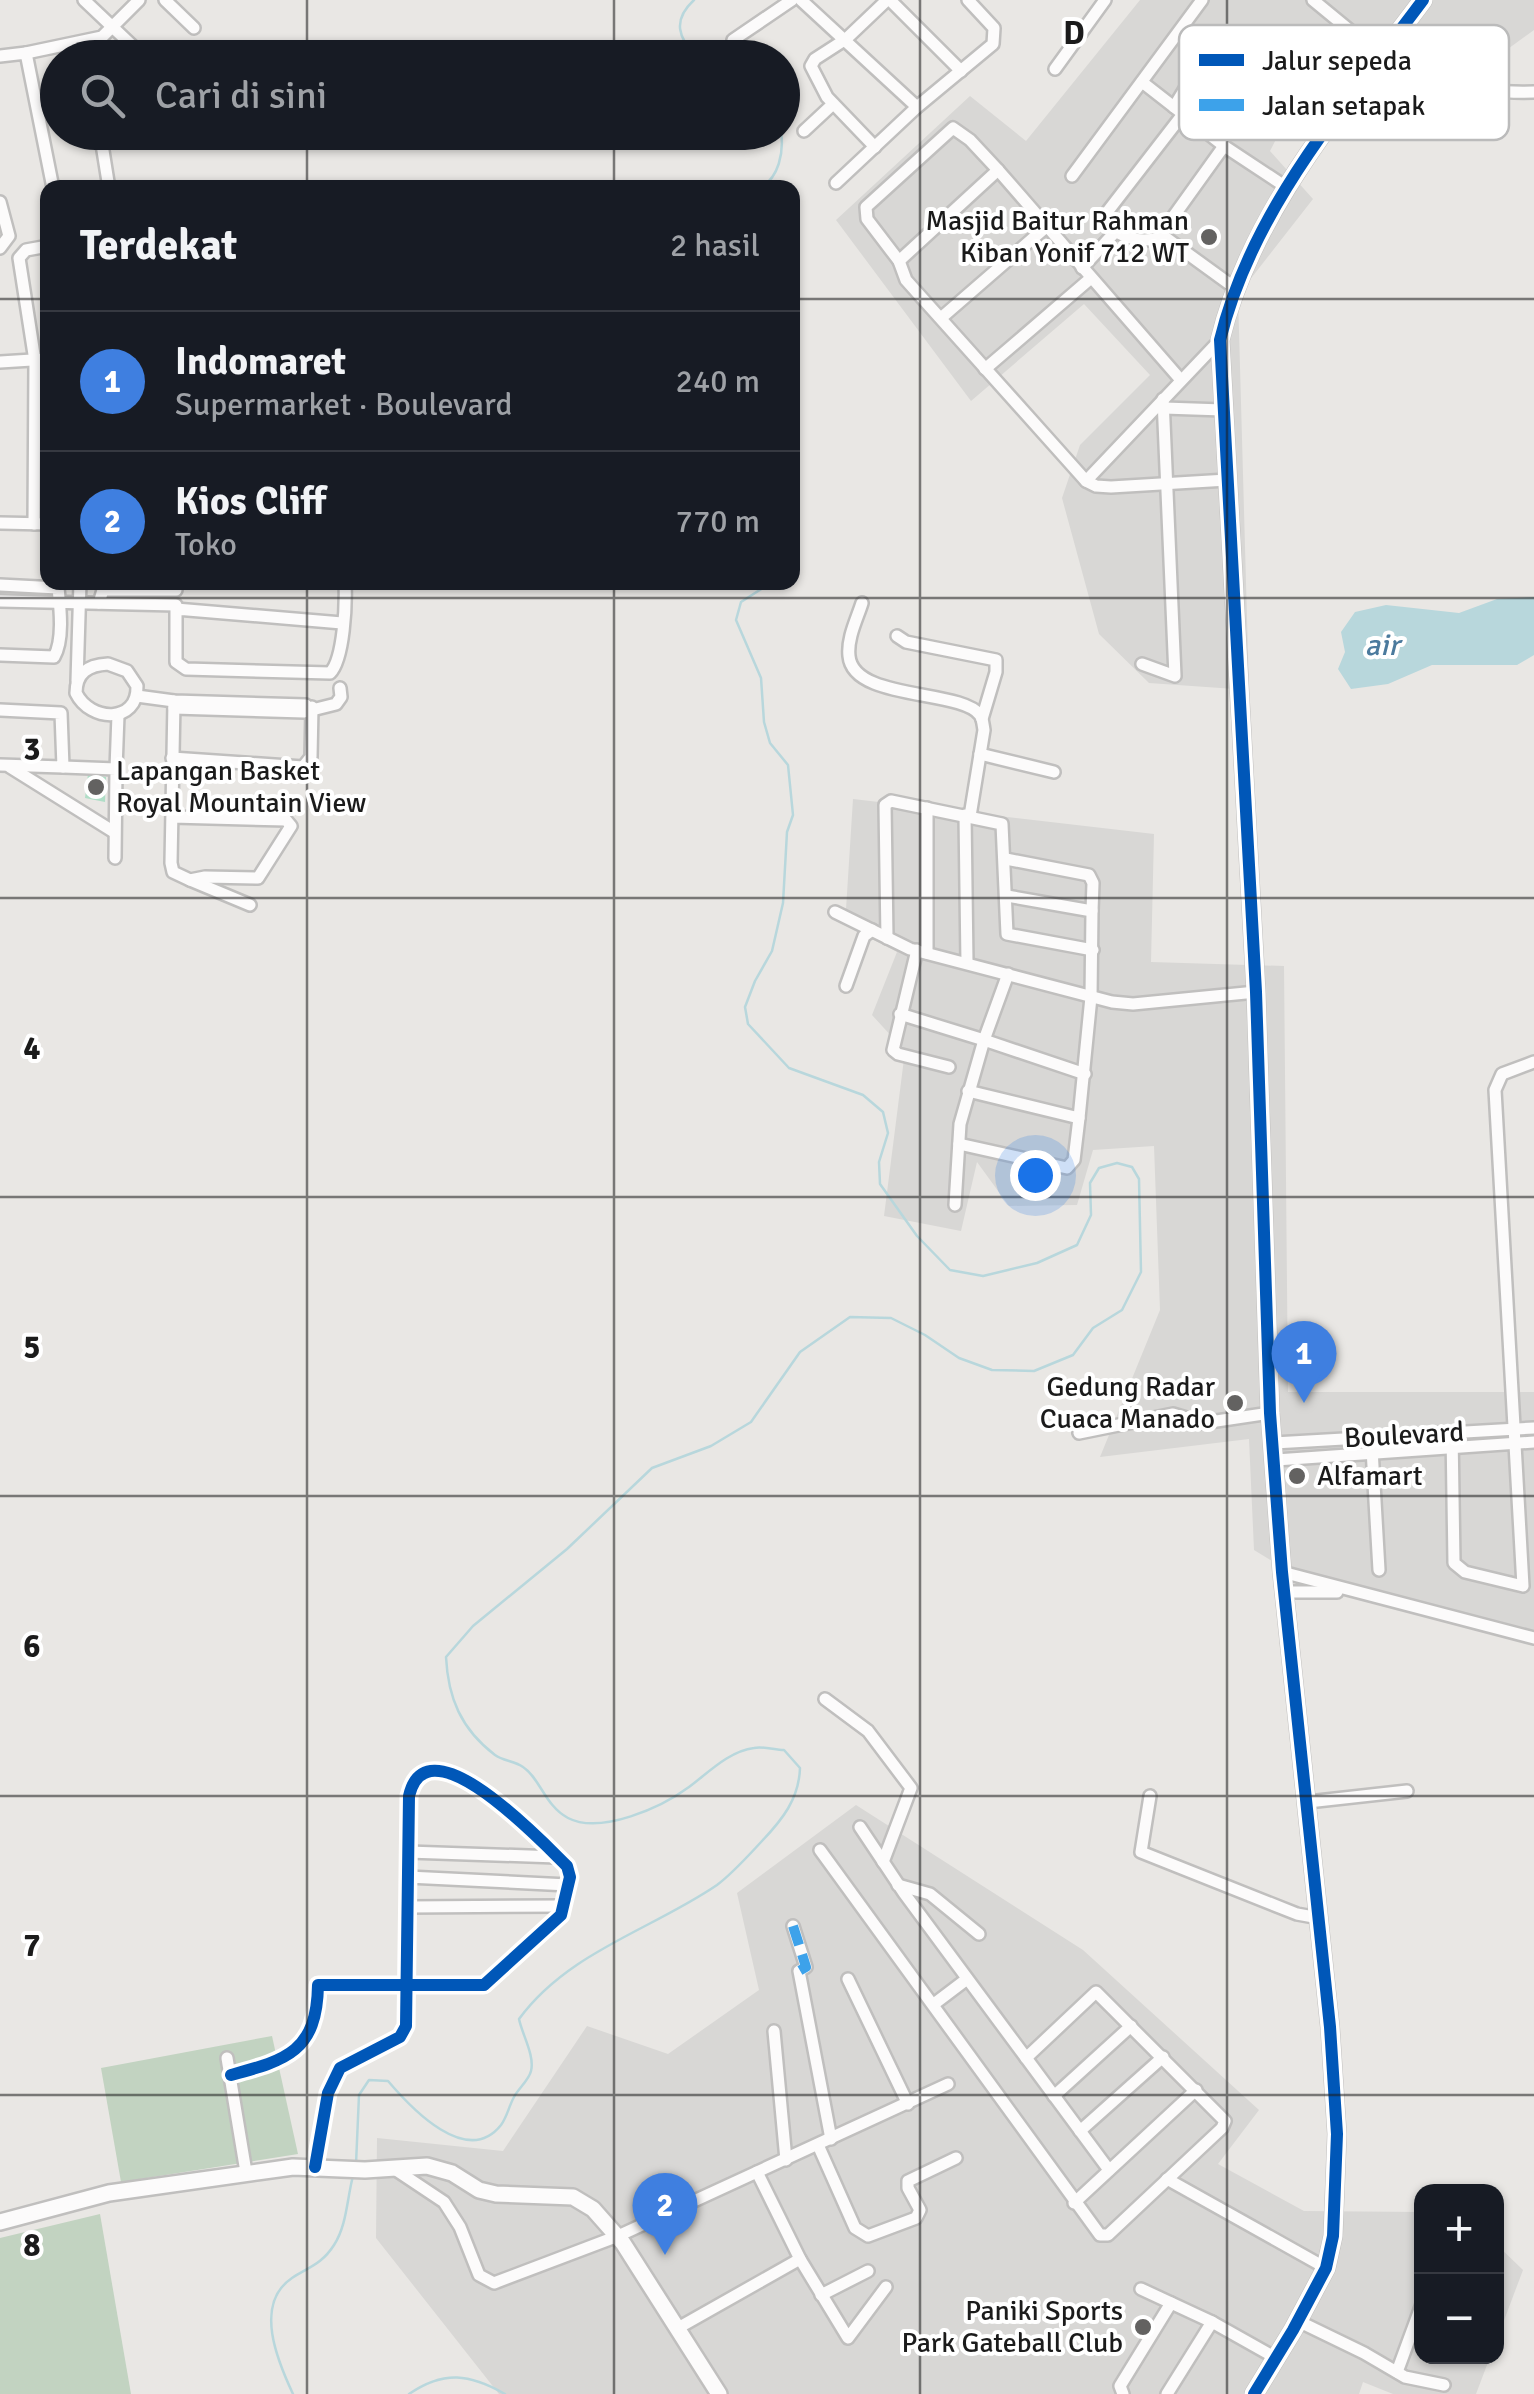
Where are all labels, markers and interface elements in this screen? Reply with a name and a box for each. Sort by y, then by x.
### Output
text: D [1063,14,1085,53]
legend [1179,25,1509,140]
search box [40,40,800,150]
text: Jalur sepeda [1262,44,1412,78]
icon: search [75,68,130,123]
text: Cari di sini [155,72,327,119]
text: Jalan setapak [1262,89,1425,123]
place label: Masjid Baitur Rahman Kiban Yonif 712 WT [925,204,1189,270]
text: Terdekat [80,220,237,271]
text: 2 hasil [670,226,760,265]
marker: Masjid Baitur Rahman Kiban Yonif 712 WT [1198,226,1220,248]
text: Indomaret [175,338,346,385]
text: 1 [104,362,121,401]
text: 240 m [676,362,760,401]
text: Supermarket · Boulevard [175,385,512,424]
text: Kios Cliff [175,478,326,525]
text: 2 [104,502,121,541]
text: 770 m [676,502,760,541]
text: Toko [175,525,237,564]
water label: air [1365,627,1403,664]
text: 3 [23,730,41,769]
place label: Lapangan Basket Royal Mountain View [116,754,366,820]
marker: Lapangan Basket Royal Mountain View [85,776,107,798]
text: 4 [23,1029,41,1068]
your location [1010,1150,1061,1201]
pin: 1 [1272,1320,1336,1403]
text: 5 [23,1328,41,1367]
place label: Gedung Radar Cuaca Manado [1040,1370,1216,1436]
marker: Gedung Radar Cuaca Manado [1224,1392,1246,1414]
street label: Boulevard [1343,1415,1465,1455]
place label: Alfamart [1317,1459,1423,1493]
marker: Alfamart [1286,1465,1308,1487]
text: 6 [23,1627,41,1666]
text: 7 [23,1926,41,1965]
pin: 2 [632,2172,698,2255]
map controls [1414,2184,1504,2364]
button: + [1414,2184,1504,2274]
text: 8 [23,2226,41,2265]
button: − [1414,2274,1504,2364]
place label: Paniki Sports Park Gateball Club [901,2294,1123,2360]
marker: Paniki Sports Park Gateball Club [1132,2316,1154,2338]

